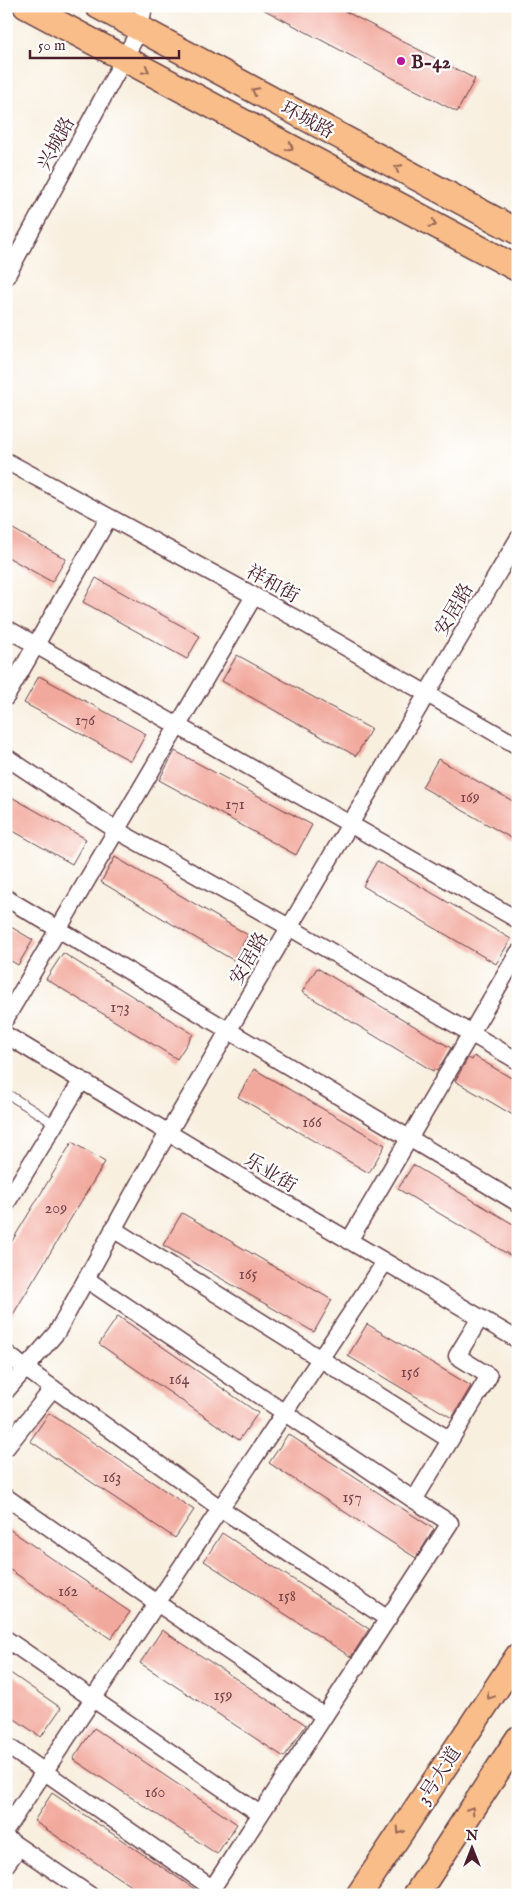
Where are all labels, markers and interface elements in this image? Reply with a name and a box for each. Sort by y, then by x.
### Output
scale bar [30,28,179,60]
text: 50 m [38,36,66,55]
place label: B-42 [411,51,451,75]
marker: B-42 [395,55,407,67]
one-way arrow [141,64,150,74]
one-way arrow [251,87,260,97]
street label: 环城路 [276,97,338,145]
street label: 兴城路 [33,113,81,175]
one-way arrow [285,141,294,151]
one-way arrow [394,164,403,174]
one-way arrow [428,217,437,227]
street label: 祥和街 [241,560,303,609]
street label: 安居路 [430,579,479,641]
house number: 176 [75,711,95,731]
house number: 169 [460,788,480,808]
house number: 171 [225,795,245,815]
street label: 安居路 [225,928,274,990]
house number: 173 [110,998,130,1018]
house number: 166 [302,1113,322,1133]
street label: 乐业街 [239,1149,301,1199]
house number: 209 [45,1199,67,1219]
house number: 165 [239,1265,257,1285]
house number: 156 [401,1363,419,1383]
house number: 164 [169,1370,189,1390]
house number: 163 [103,1468,121,1488]
house number: 157 [342,1488,362,1508]
house number: 162 [58,1582,78,1602]
house number: 158 [278,1587,296,1607]
house number: 159 [214,1686,232,1706]
one-way arrow [487,1690,496,1700]
street label: 3号大道 [412,1743,467,1810]
house number: 160 [145,1783,165,1803]
one-way arrow [465,1806,474,1816]
north arrow [446,1824,496,1874]
one-way arrow [397,1826,407,1835]
text: N [465,1827,478,1845]

